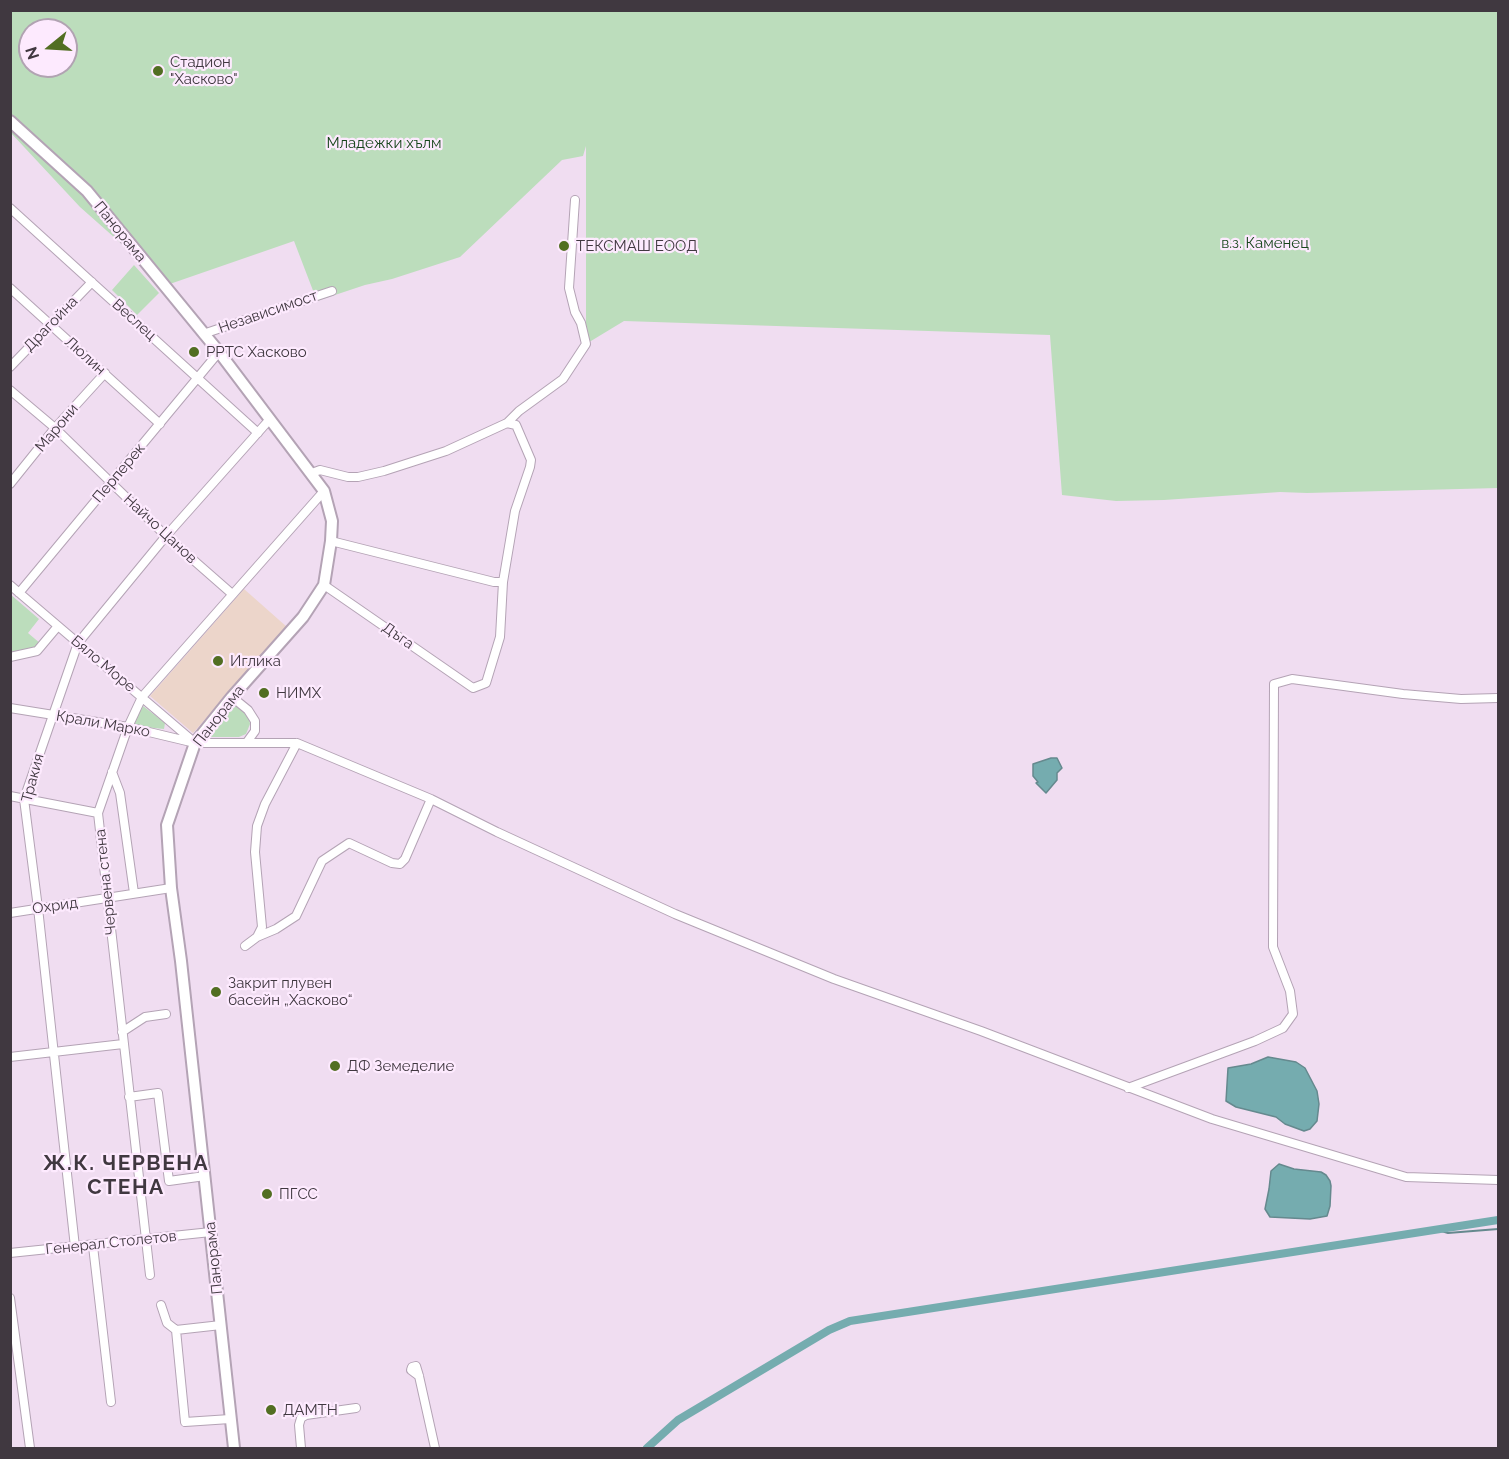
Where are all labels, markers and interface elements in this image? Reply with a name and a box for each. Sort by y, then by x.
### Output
north arrow [18,18,78,78]
text: N [21,44,43,62]
place label: Стадион "Хасково" [170,53,238,88]
marker: Стадион "Хасково" [151,64,165,78]
park label: Младежки хълм [326,134,442,152]
street label: Панорама [90,198,150,266]
park label: в.з. Каменец [1221,234,1309,252]
place label: ТЕКСМАШ ЕООД [576,237,698,255]
marker: ТЕКСМАШ ЕООД [557,239,571,253]
street label: Независимост [216,287,320,337]
street label: Драгойна [20,293,82,355]
street label: Веслец [108,296,160,344]
street label: Люлин [61,333,109,379]
place label: РРТС Хасково [206,343,307,361]
marker: РРТС Хасково [187,345,201,359]
street label: Марони [32,400,82,456]
street label: Перперек [89,440,149,506]
street label: Найчо Цанов [120,491,200,567]
street label: Дъга [379,619,417,653]
street label: Бяло Море [67,632,139,696]
place label: Иглика [230,652,281,670]
marker: Иглика [211,654,225,668]
street label: Панорама [190,682,248,750]
place label: НИМХ [276,684,321,702]
marker: НИМХ [257,686,271,700]
street label: Крали Марко [55,707,151,741]
street label: Тракия [18,752,48,804]
street label: Червена стена [91,828,121,936]
street label: Охрид [31,894,79,918]
place label: Закрит плувен басейн „Хасково“ [228,974,352,1009]
marker: Закрит плувен басейн „Хасково“ [209,985,223,999]
place label: ДФ Земеделие [347,1057,454,1075]
marker: ДФ Земеделие [328,1059,342,1073]
district label: Ж.К. ЧЕРВЕНА СТЕНА [43,1151,209,1201]
place label: ПГСС [279,1185,318,1203]
marker: ПГСС [260,1187,274,1201]
street label: Панорама [201,1221,227,1295]
street label: Генерал Столетов [45,1227,177,1259]
place label: ДАМТН [283,1401,338,1419]
marker: ДАМТН [264,1403,278,1417]

